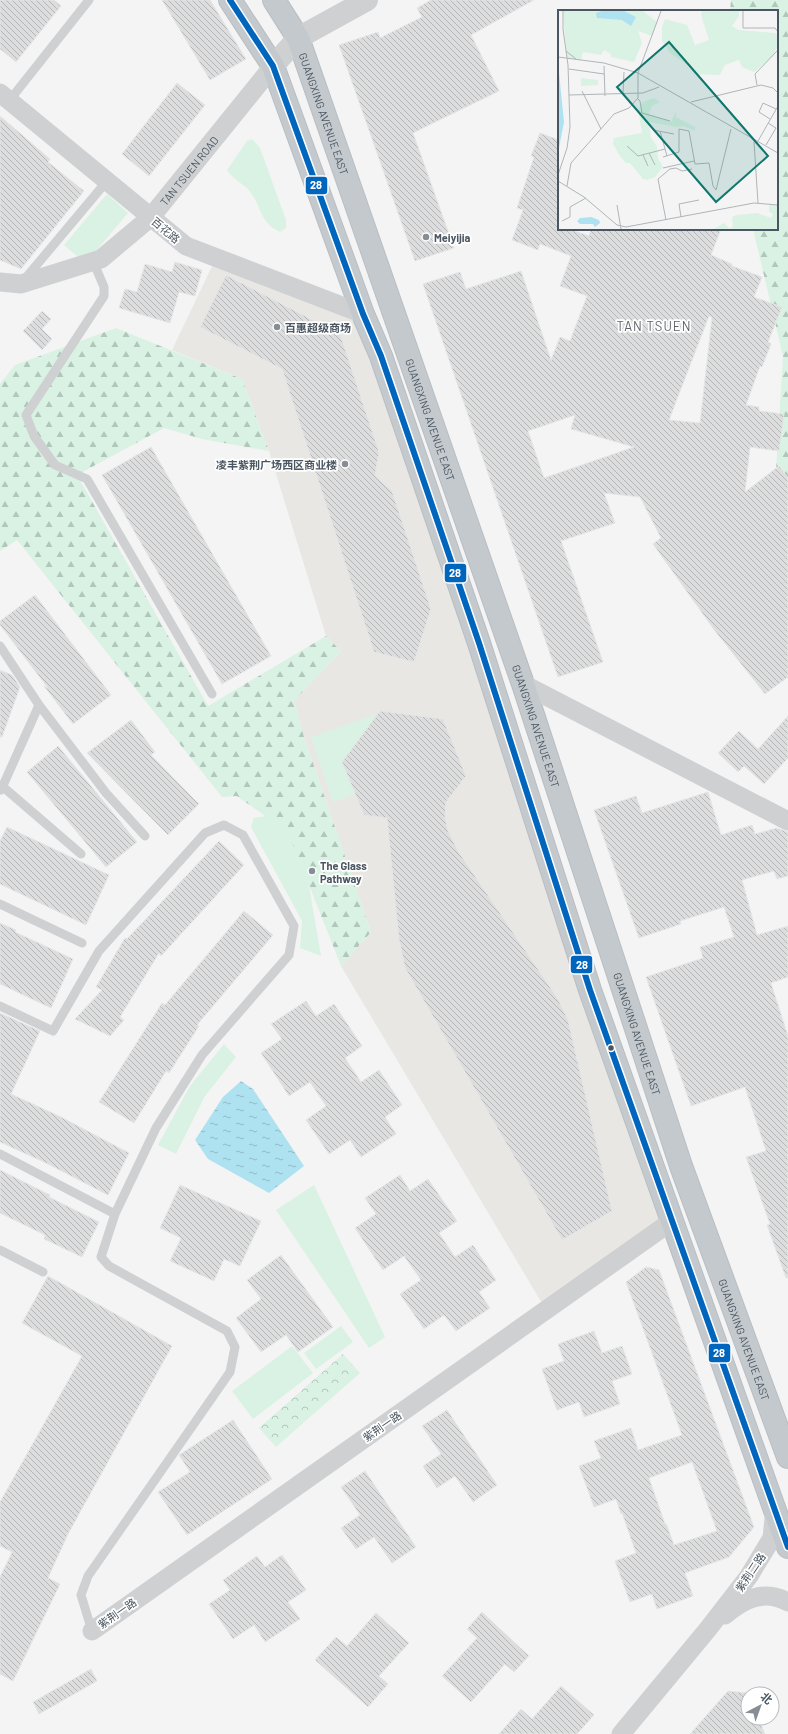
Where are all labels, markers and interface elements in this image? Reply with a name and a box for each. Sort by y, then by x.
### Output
inset map [558,10,778,230]
street label: GUANGXING AVENUE EAST [297,51,352,176]
street label: TAN TSUEN ROAD [157,133,221,208]
line badge: 28 [305,176,328,195]
text: 28 [310,178,322,191]
street label: 百花路 [149,214,183,246]
place label: Meiyijia [434,231,471,244]
marker: Meiyijia [421,232,431,242]
district label: TAN TSUEN [617,318,692,334]
place label: 百惠超级商场 [285,321,351,334]
marker: 百惠超级商场 [272,322,282,332]
street label: GUANGXING AVENUE EAST [404,357,458,482]
place label: 凌丰紫荆广场西区商业楼 [216,458,337,471]
marker: 凌丰紫荆广场西区商业楼 [340,459,350,469]
line badge: 28 [444,563,467,583]
text: 28 [449,566,461,579]
street label: GUANGXING AVENUE EAST [510,663,563,789]
place label: The Glass Pathway [320,859,367,885]
marker: The Glass Pathway [307,866,317,876]
line badge: 28 [570,955,593,974]
text: 28 [576,958,588,971]
street label: GUANGXING AVENUE EAST [611,971,664,1097]
unlabelled marker [606,1043,616,1053]
street label: GUANGXING AVENUE EAST [717,1277,773,1402]
line badge: 28 [708,1343,731,1363]
text: 28 [713,1346,725,1359]
street label: 紫荆一路 [360,1408,404,1444]
street label: 紫荆二路 [732,1550,768,1594]
street label: 紫荆一路 [95,1595,139,1631]
north arrow [740,1686,780,1726]
text: 北 [758,1690,775,1707]

